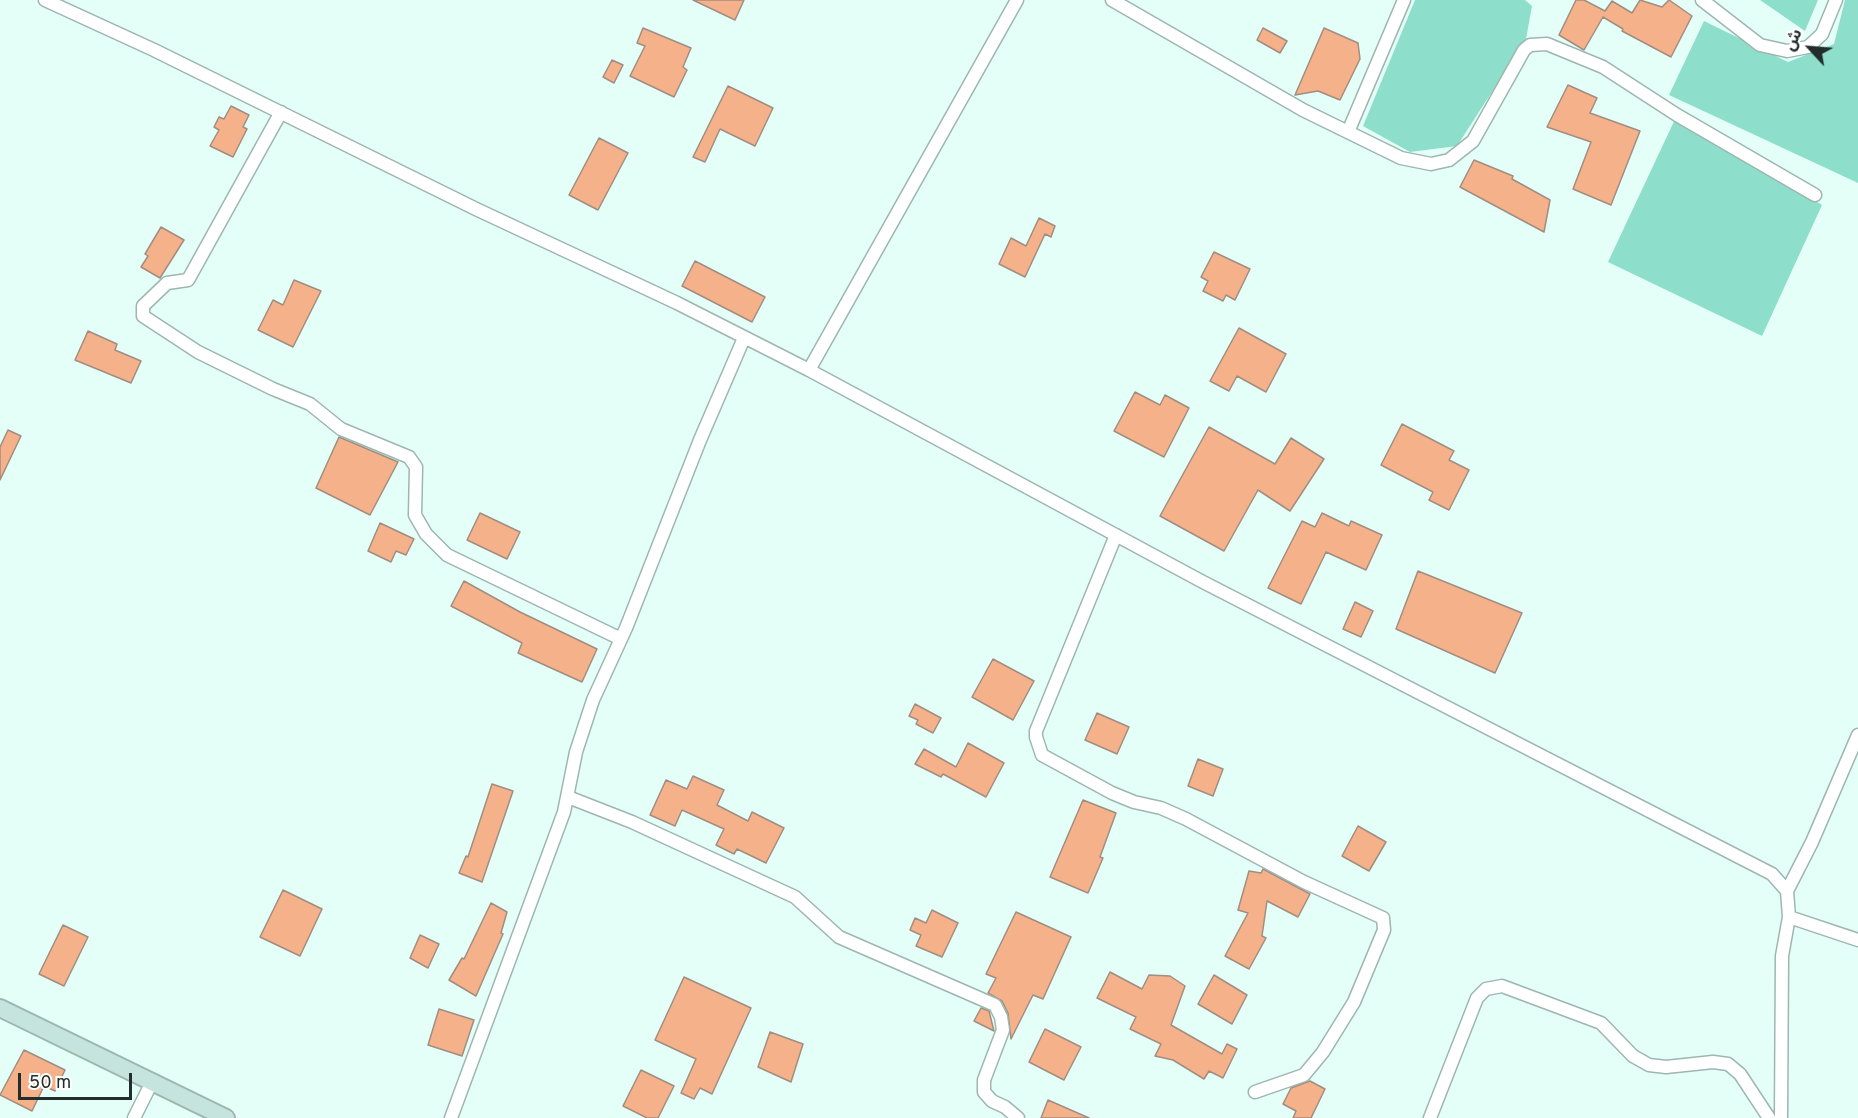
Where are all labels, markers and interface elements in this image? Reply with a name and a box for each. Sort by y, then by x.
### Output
north arrow [1780,18,1840,78]
text: ش [1780,26,1808,54]
scale bar [21,1061,135,1099]
text: 50 m [29,1072,71,1095]

